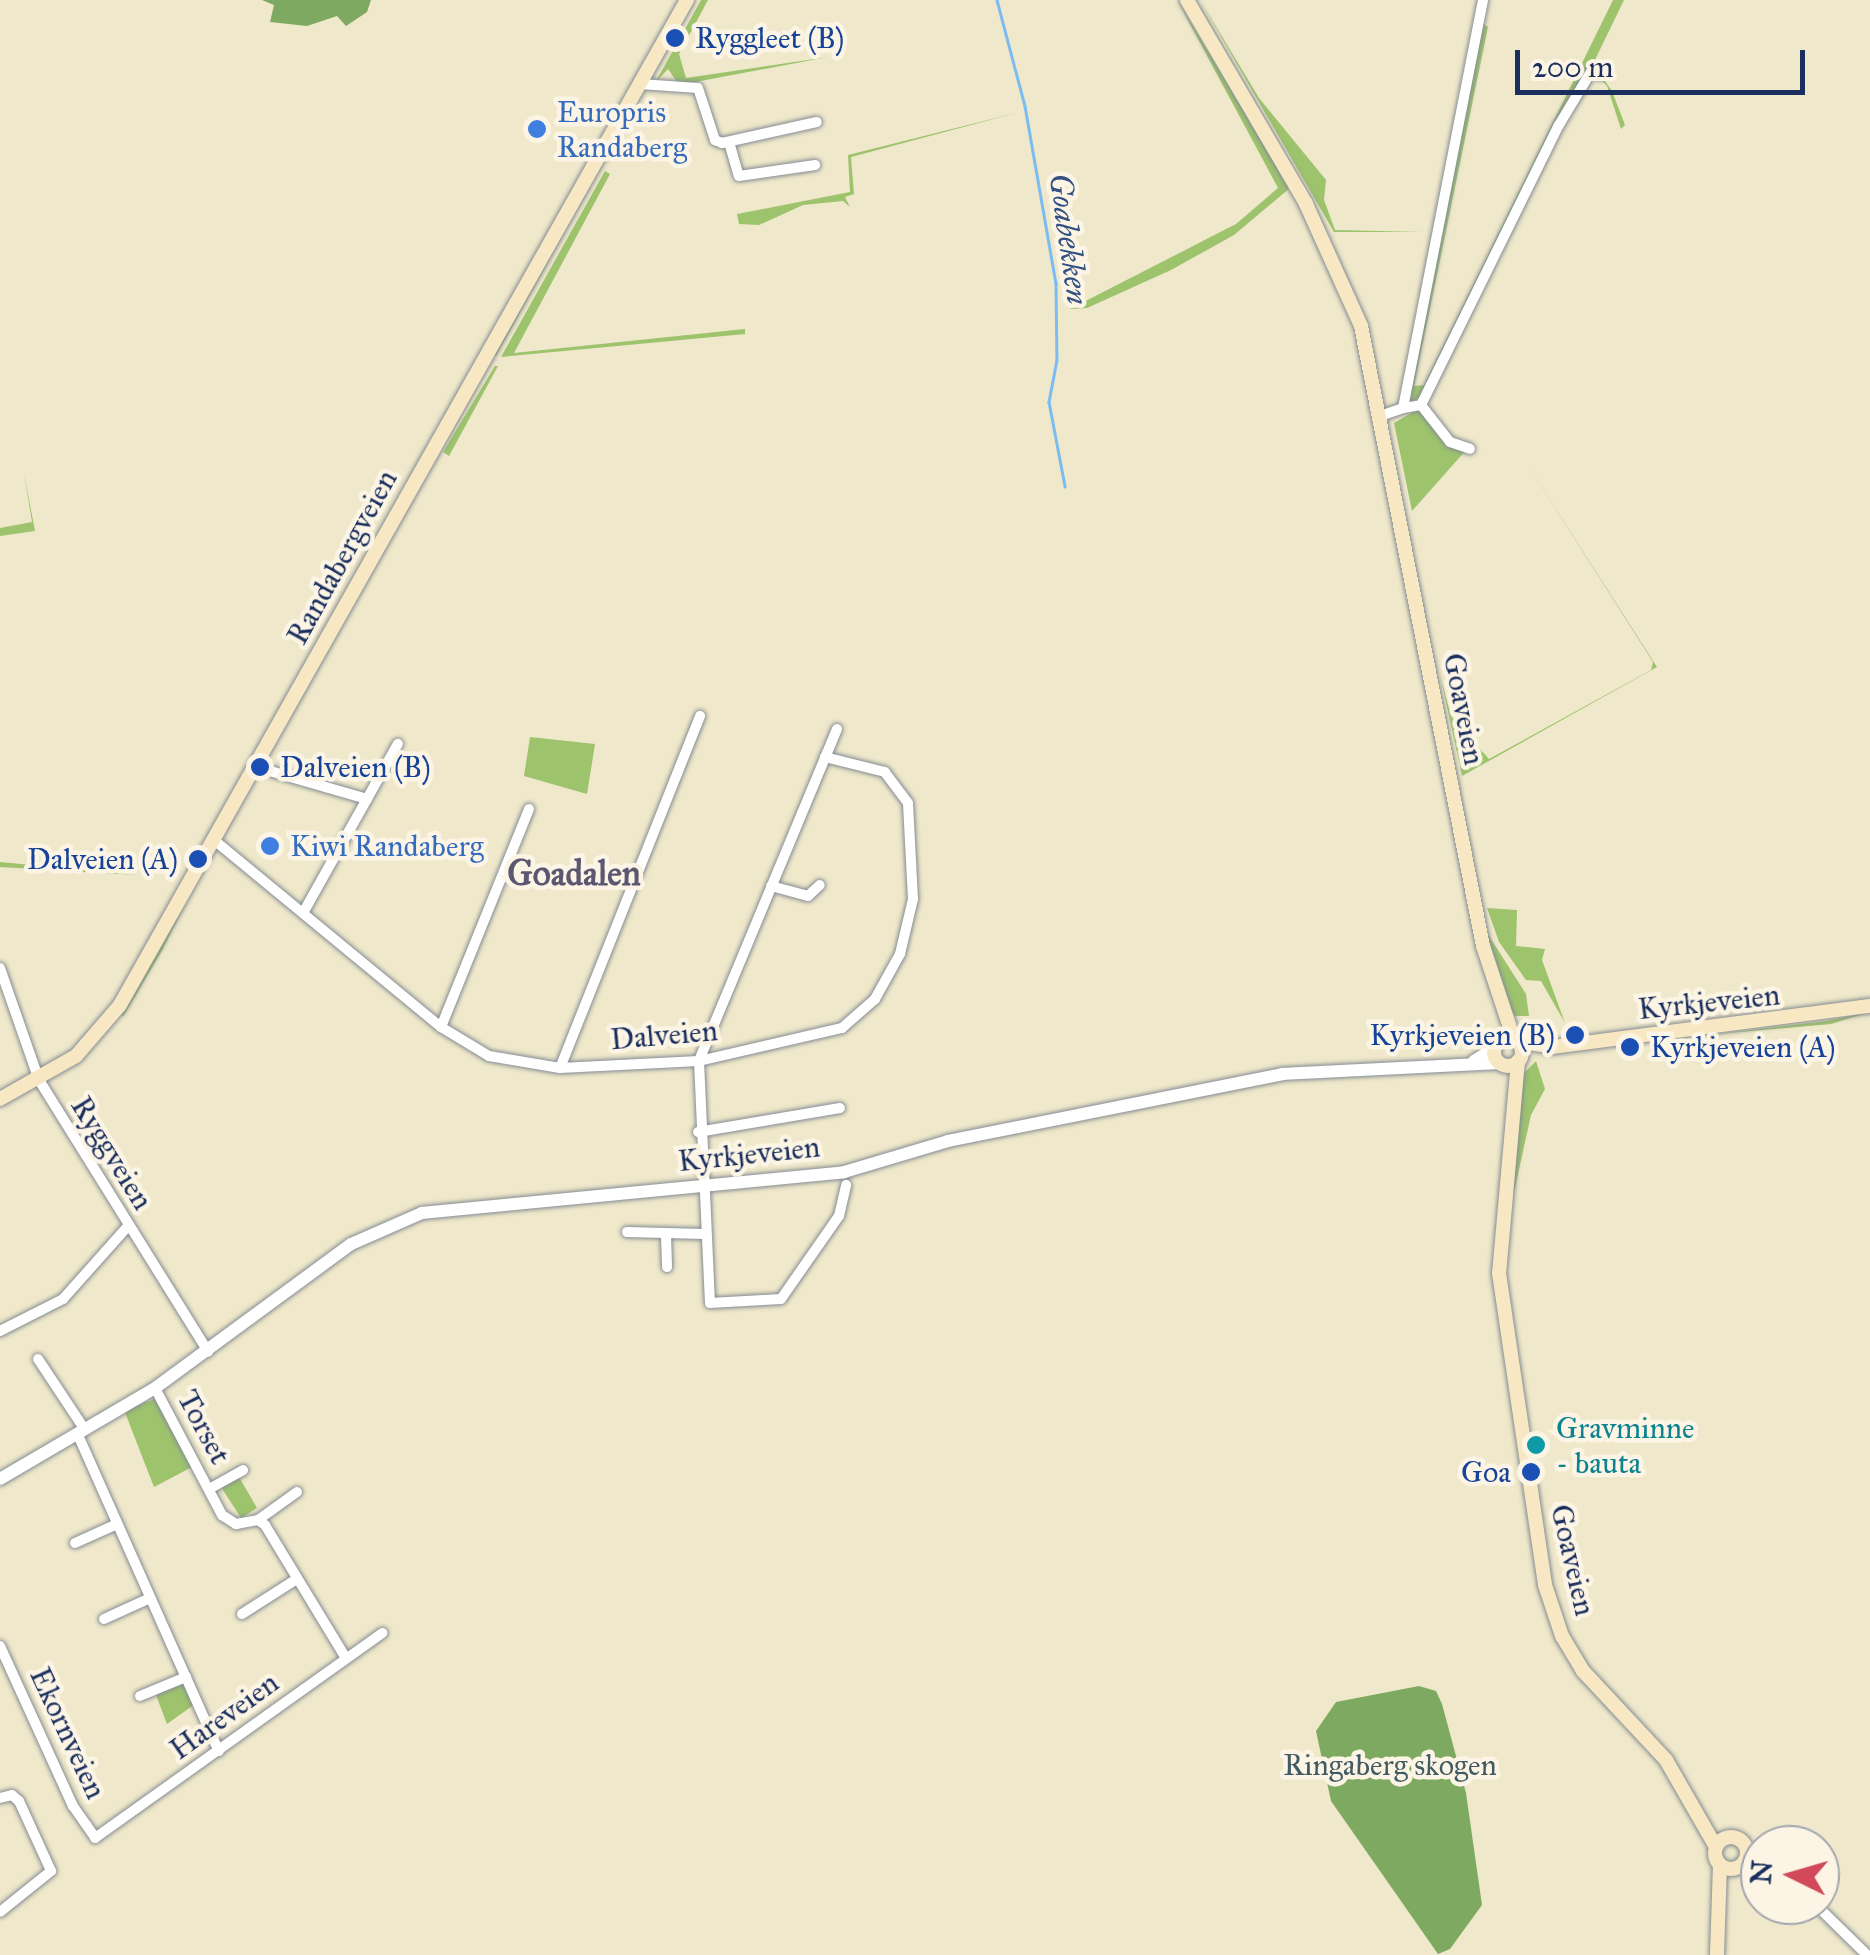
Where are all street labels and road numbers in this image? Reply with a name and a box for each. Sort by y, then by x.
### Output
street label: Randabergveien [279,463,405,651]
street label: Goaveien [1436,650,1492,768]
street label: Kyrkjeveien [1636,977,1782,1027]
street label: Dalveien [609,1012,719,1058]
street label: Ryggveien [63,1090,161,1216]
street label: Kyrkjeveien [676,1129,822,1179]
street label: Torset [170,1384,238,1470]
street label: Goaveien [1543,1501,1603,1619]
street label: Ekornveien [22,1662,114,1804]
street label: Hareveien [163,1665,285,1767]

